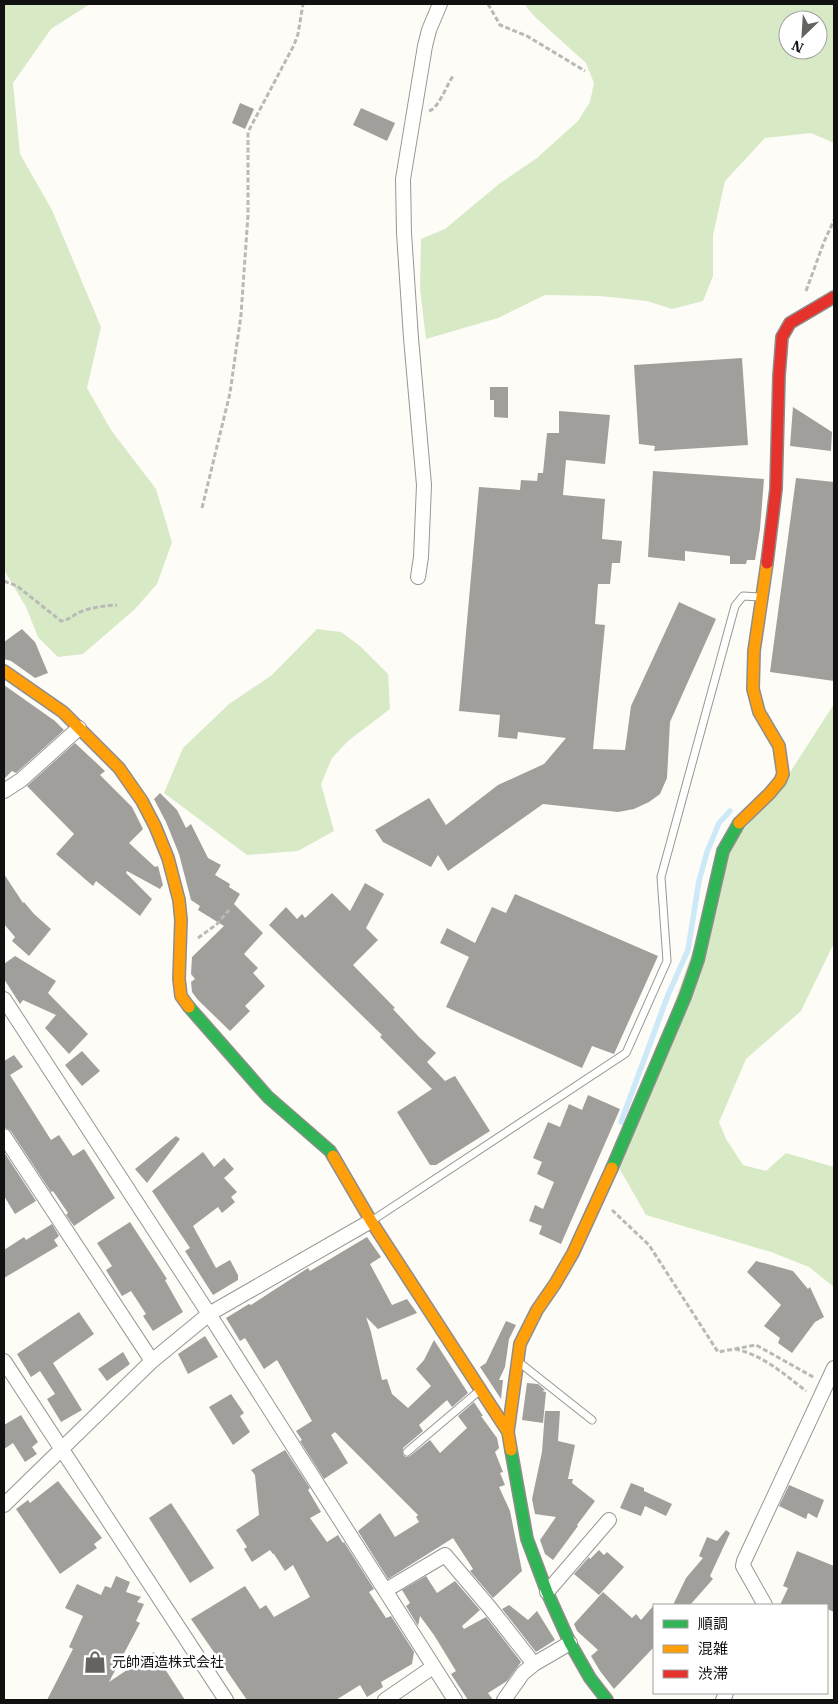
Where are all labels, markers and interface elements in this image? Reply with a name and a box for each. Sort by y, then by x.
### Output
north arrow [778,10,828,60]
text: N [789,36,806,57]
legend [653,1604,828,1694]
text: 順調 [698,1614,728,1633]
text: 混雑 [698,1639,728,1658]
shop icon: 元帥酒造株式会社 [82,1649,108,1675]
place label: 元帥酒造株式会社 [112,1653,224,1671]
text: 渋滞 [698,1664,728,1683]

